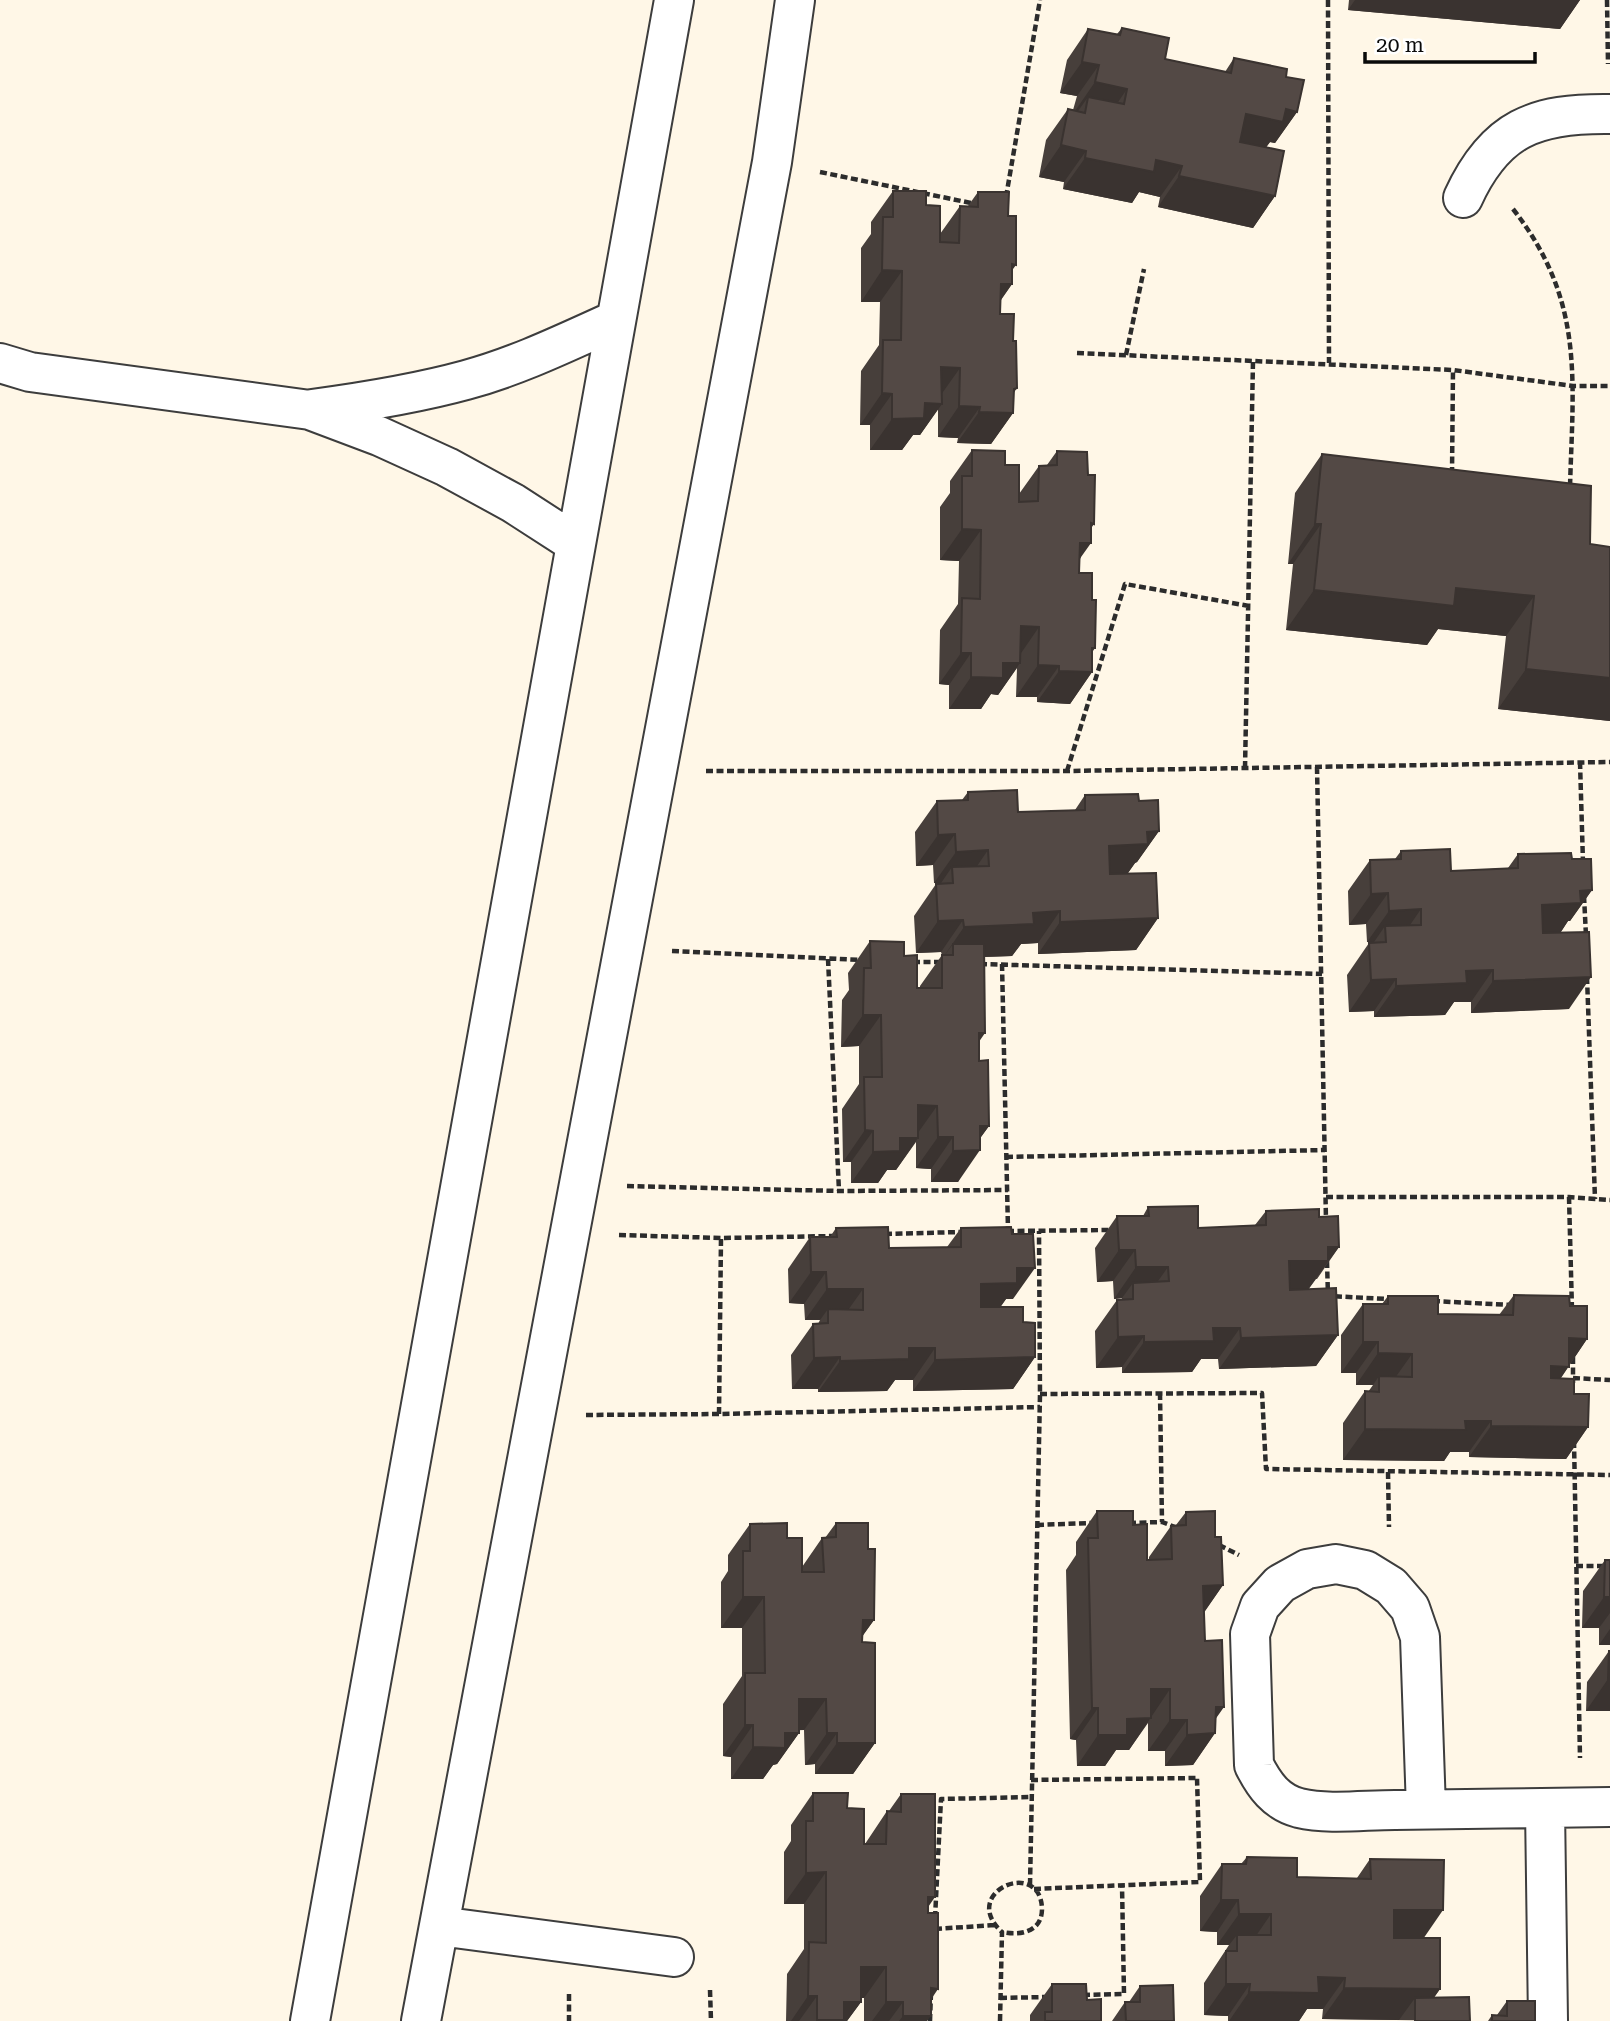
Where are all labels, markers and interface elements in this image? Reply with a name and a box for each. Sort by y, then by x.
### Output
scale bar [1365,21,1535,65]
text: 20 m [1376,33,1424,57]

